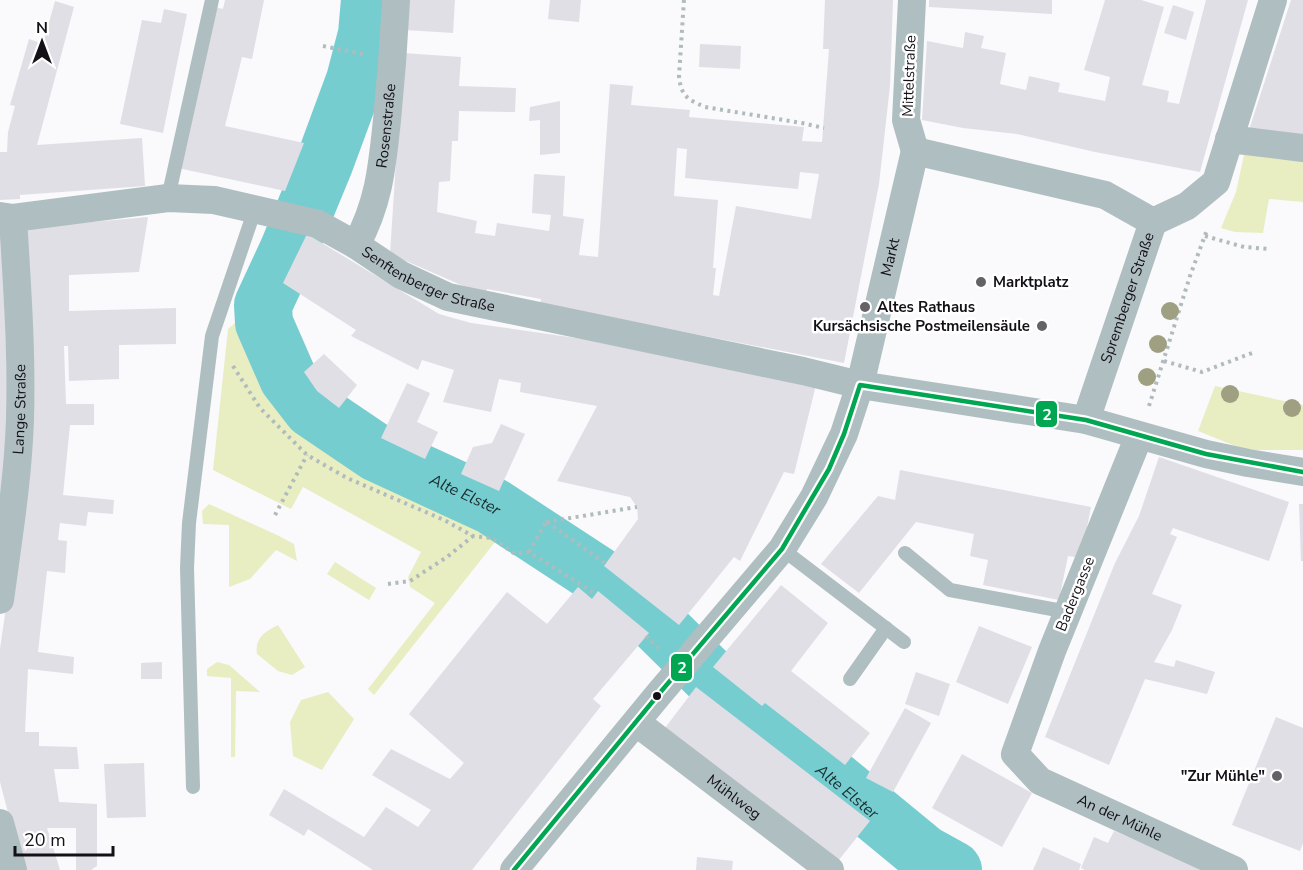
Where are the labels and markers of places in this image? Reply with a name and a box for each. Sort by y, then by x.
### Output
place label: Marktplatz [993,272,1069,292]
marker: Marktplatz [974,275,988,289]
place label: Altes Rathaus [877,297,975,317]
marker: Altes Rathaus [858,300,872,314]
place label: Kursächsische Postmeilensäule [813,316,1030,336]
marker: Kursächsische Postmeilensäule [1035,319,1049,333]
unlabelled marker [651,690,663,702]
place label: "Zur Mühle" [1181,766,1265,786]
marker: "Zur Mühle" [1270,769,1284,783]

